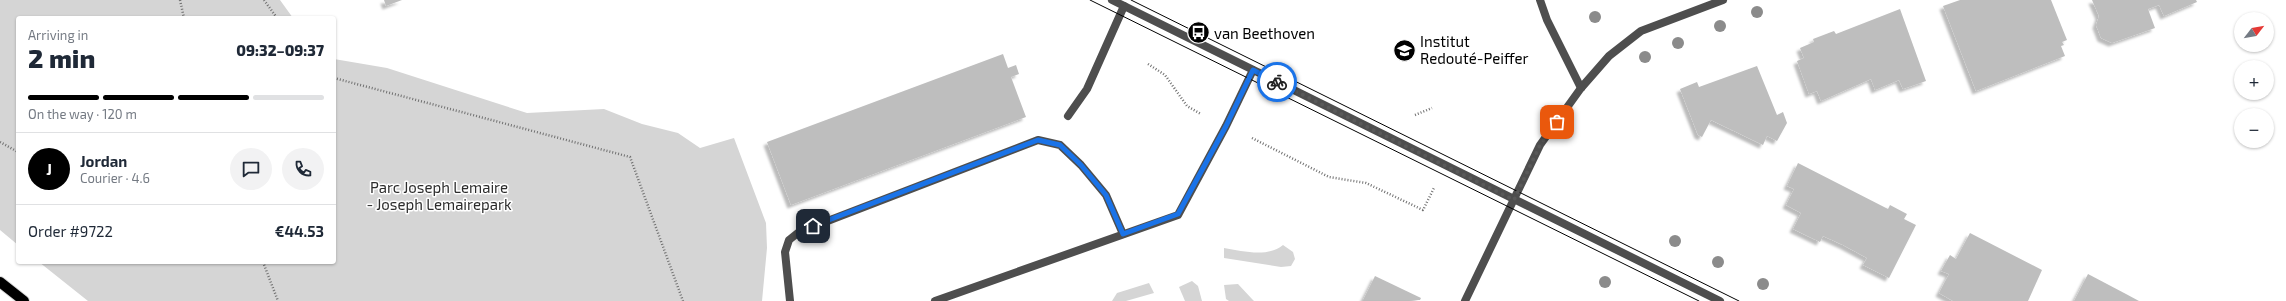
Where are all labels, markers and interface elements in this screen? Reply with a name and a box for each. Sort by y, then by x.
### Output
north arrow [2234,12,2274,52]
map controls [2234,12,2274,148]
bus stop icon: van Beethoven [1186,20,1212,46]
place label: van Beethoven [1214,24,1315,42]
text: Arriving in [28,27,88,43]
place label: Institut Redouté-Peiffer [1420,32,1529,67]
school or university icon: Institut Redouté-Peiffer [1391,37,1417,63]
text: 09:32–09:37 [236,41,324,59]
text: 2 min [28,42,95,73]
button: + [2234,60,2274,100]
courier [1257,62,1297,102]
icon: bike [1266,71,1288,93]
pin [1540,105,1574,139]
text: On the way · 120 m [28,106,137,122]
button: − [2234,108,2274,148]
icon: bag [1546,111,1568,133]
button: chat [230,148,272,190]
button: phone [282,148,324,190]
text: Jordan [80,152,127,170]
text: J [46,160,52,178]
text: Courier · 4.6 [80,170,150,186]
park label: Parc Joseph Lemaire - Joseph Lemairepark [366,178,512,213]
pin [796,209,830,243]
icon: home [802,215,824,237]
text: Order #9722 [28,222,113,240]
text: €44.53 [275,222,324,240]

